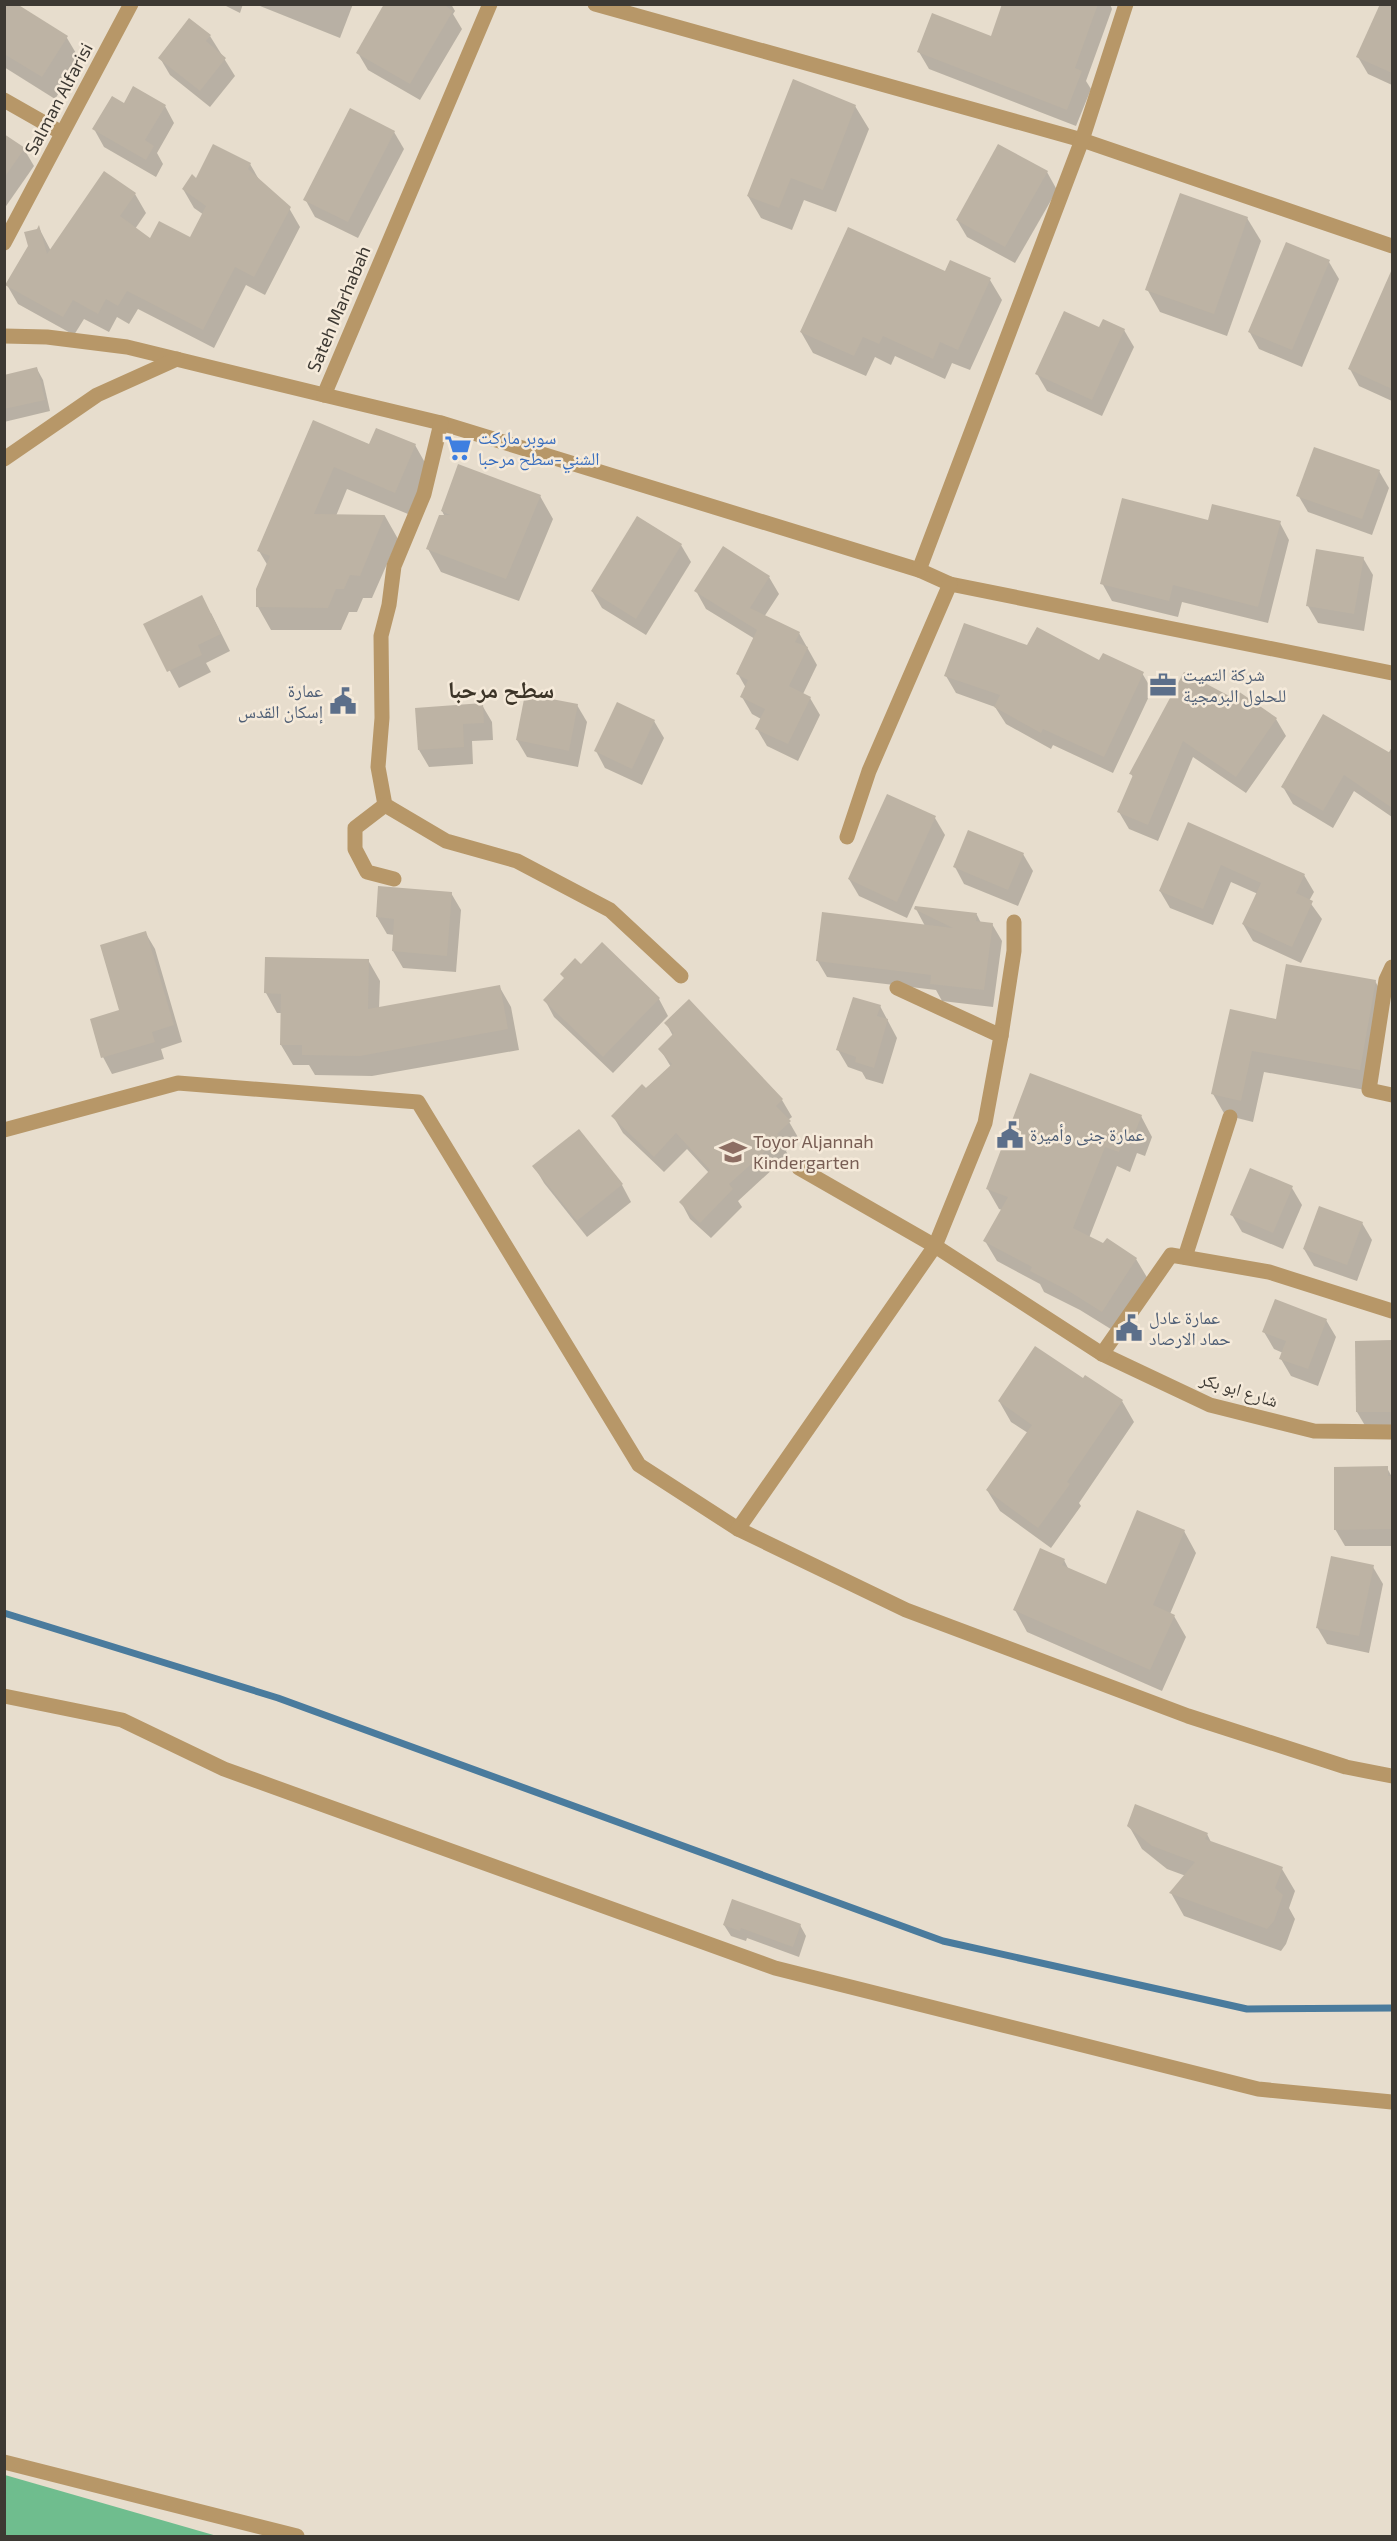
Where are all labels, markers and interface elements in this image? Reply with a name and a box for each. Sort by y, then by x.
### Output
street label: Salman Alfarisi [19,39,97,158]
street label: Sateh Marhabah [302,242,375,375]
place label: سوبر ماركت الشني-سطح مرحبا [478,426,600,474]
supermarket icon: سوبر ماركت الشني-سطح مرحبا [443,433,473,463]
place label: شركة التميت للحلول البرمجية [1183,663,1286,707]
office icon: شركة التميت للحلول البرمجية [1148,670,1178,700]
district label: سطح مرحبا [448,674,554,705]
place label: عمارة إسكان القدس [238,679,323,724]
public building icon: عمارة إسكان القدس [328,686,358,716]
public building icon: عمارة جنى وأميرة [995,1120,1025,1150]
place label: عمارة جنى وأميرة [1030,1123,1144,1146]
place label: Toyor Aljannah Kindergarten [753,1130,874,1173]
school or university icon: Toyor Aljannah Kindergarten [718,1137,748,1167]
place label: عمارة عادل حماد الارصاد [1149,1306,1231,1349]
public building icon: عمارة عادل حماد الارصاد [1114,1313,1144,1343]
street label: شارع ابو بكر [1196,1366,1281,1412]

